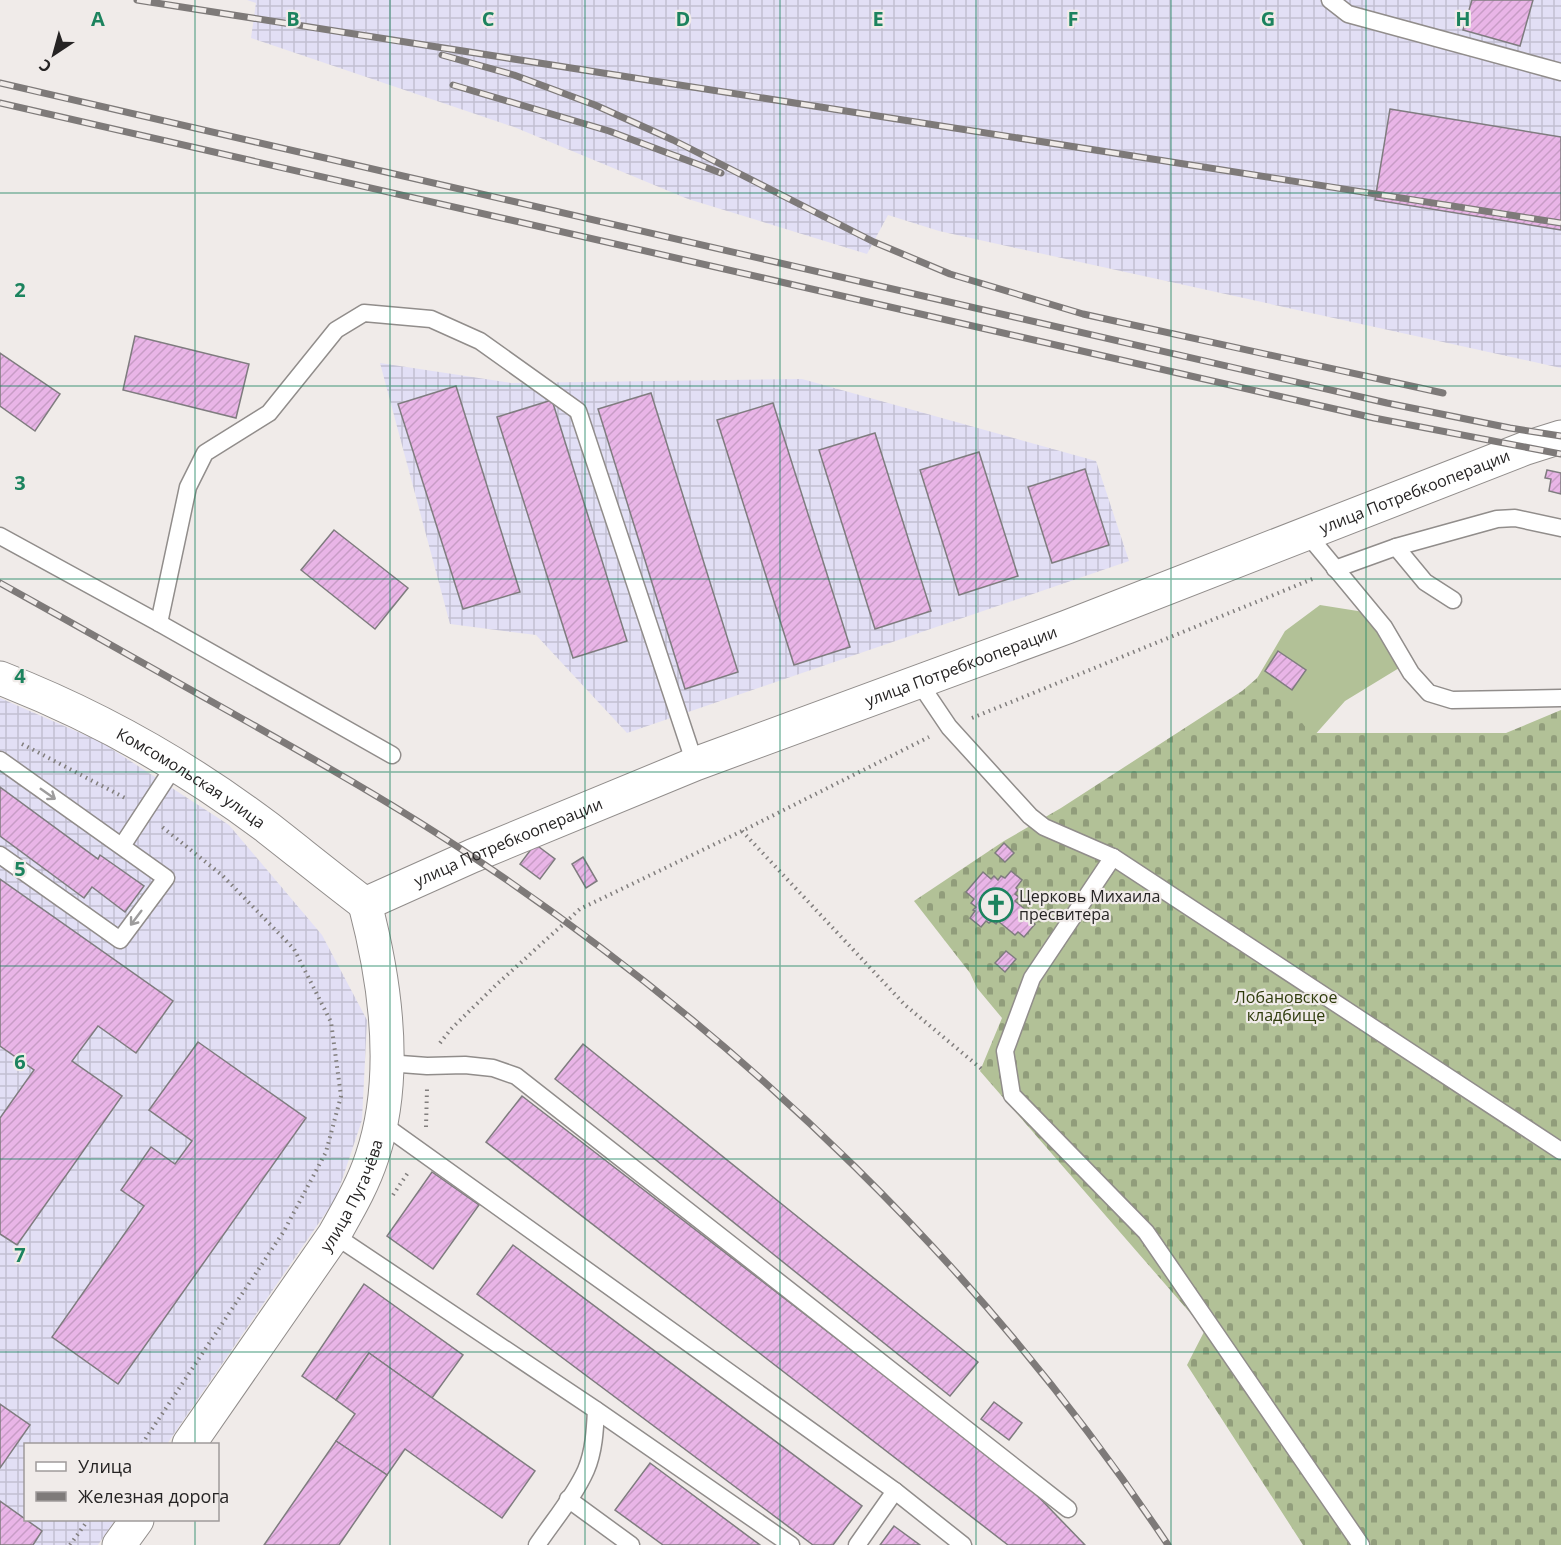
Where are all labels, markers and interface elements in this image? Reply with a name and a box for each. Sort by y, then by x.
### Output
text: A [91,5,105,32]
text: B [286,5,300,32]
text: C [482,5,495,32]
text: D [676,5,690,32]
text: E [872,5,884,32]
text: F [1068,5,1078,32]
text: G [1261,5,1275,32]
text: H [1455,5,1471,32]
north arrow [24,24,84,84]
text: С [35,54,56,78]
text: 2 [14,276,26,303]
street label: улица Потребкооперации [1316,444,1513,539]
text: 3 [14,469,26,496]
street label: улица Потребкооперации [862,621,1060,711]
text: 4 [14,662,26,689]
street label: Комсомольская улица [113,722,270,833]
one-way arrow [39,788,55,800]
street label: улица Потребкооперации [410,792,606,892]
text: 5 [14,855,26,882]
place label: Церковь Михаила пресвитера [1019,885,1160,925]
church icon: Церковь Михаила пресвитера [978,887,1014,923]
one-way arrow [130,910,143,926]
park label: Лобановское кладбище [1235,986,1337,1026]
text: 6 [14,1048,26,1075]
street label: улица Пугачёва [315,1137,388,1256]
text: 7 [14,1241,26,1268]
legend [24,1443,219,1521]
text: Улица [78,1454,132,1478]
text: Железная дорога [78,1484,229,1508]

